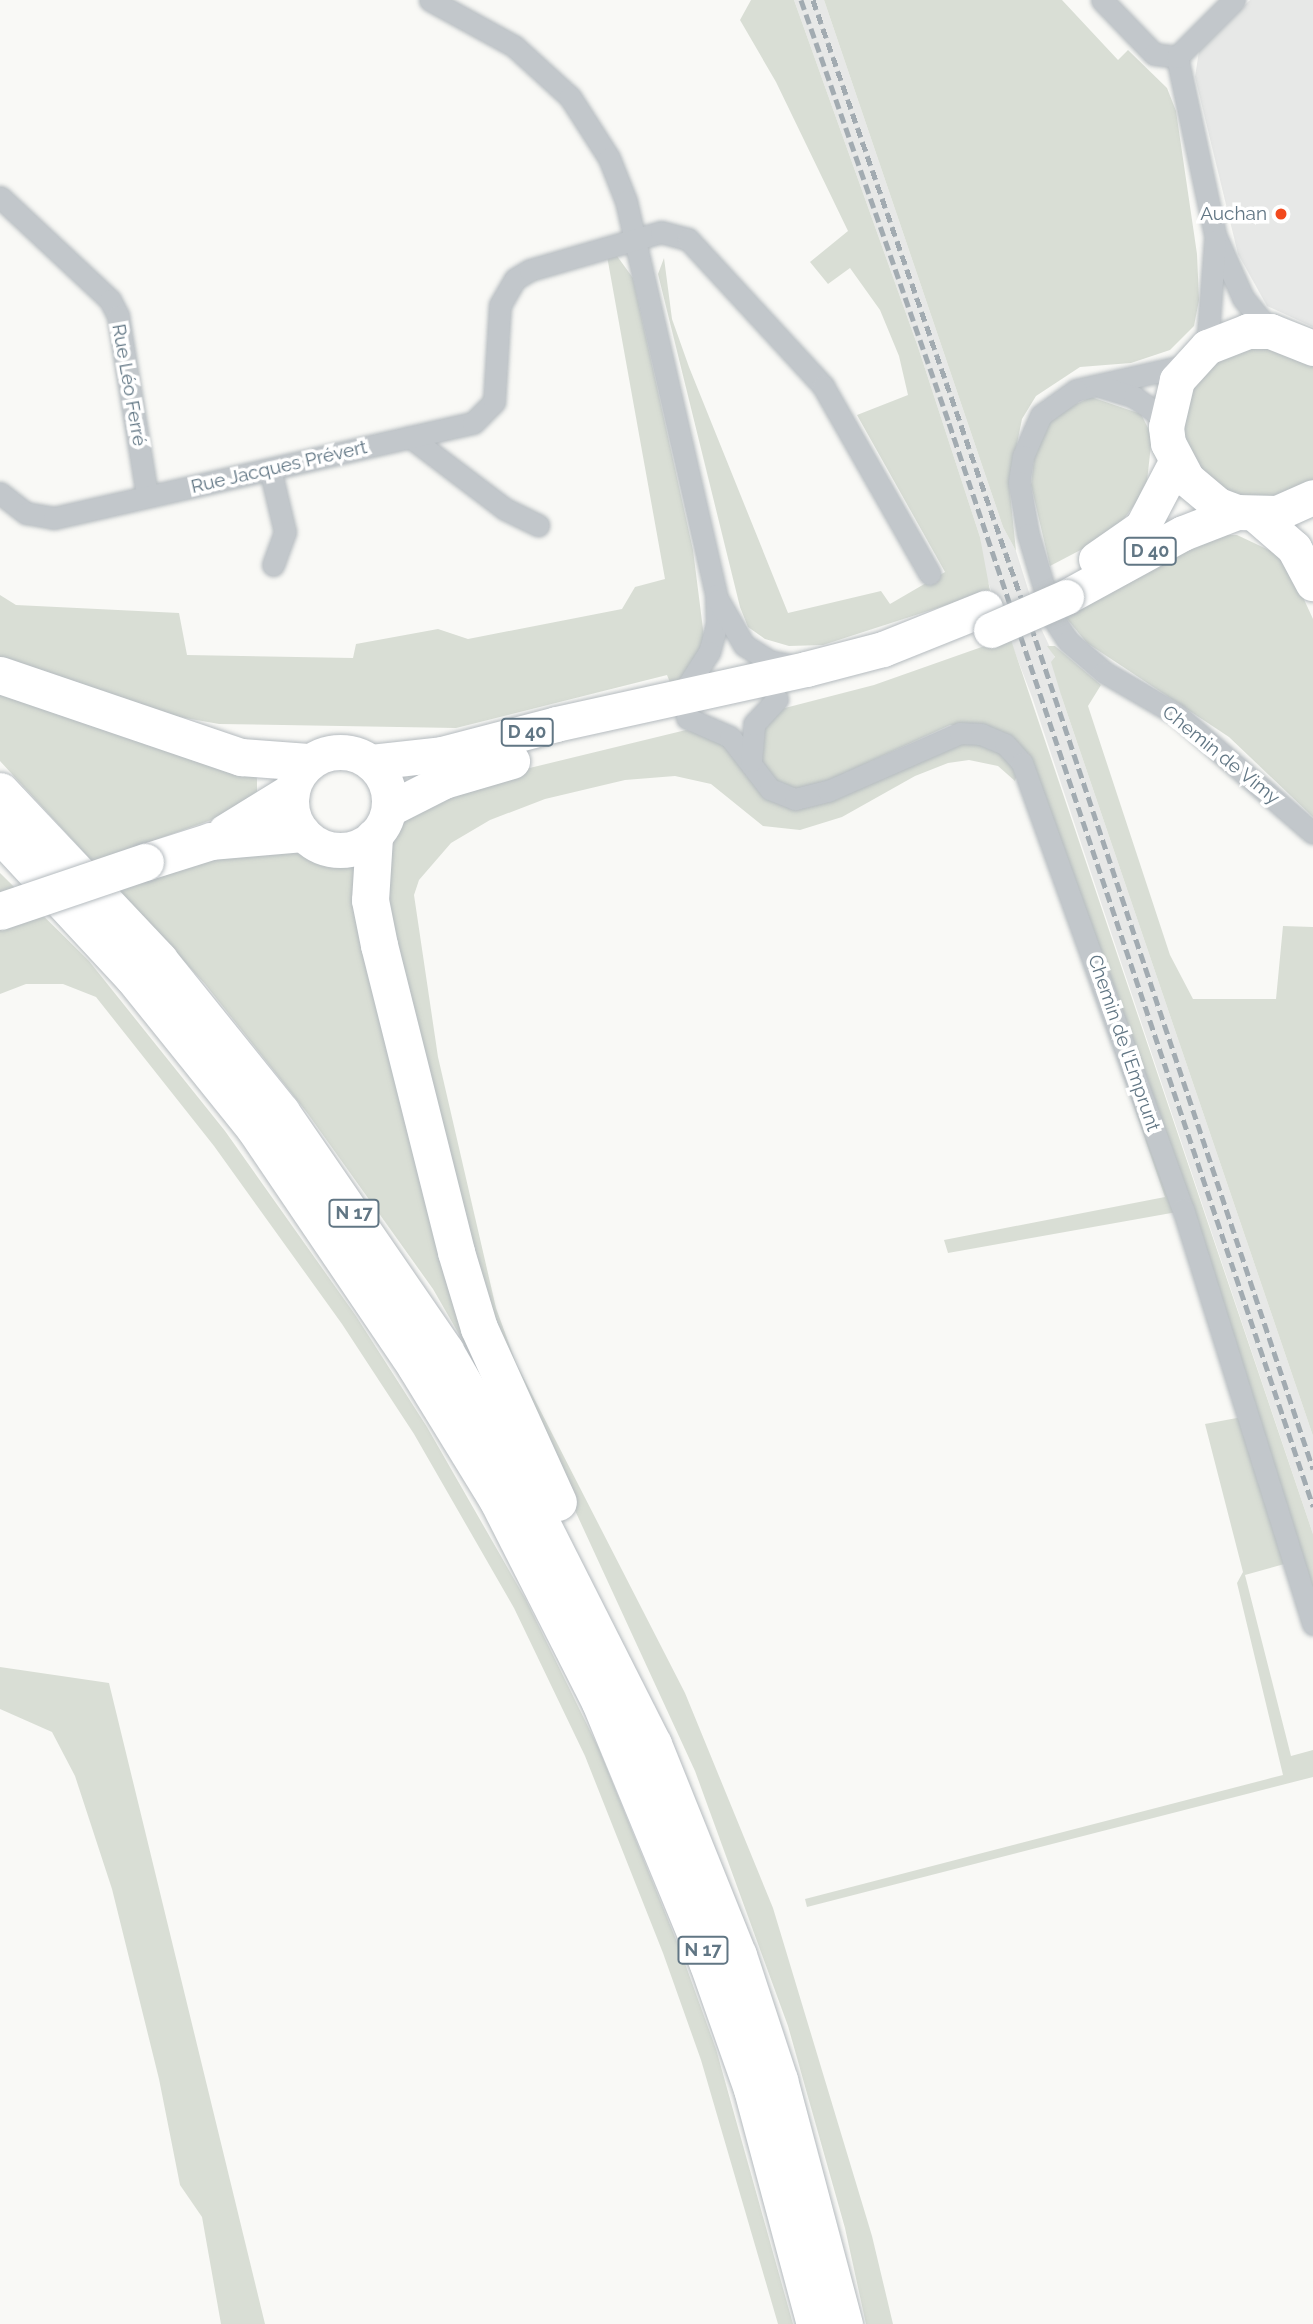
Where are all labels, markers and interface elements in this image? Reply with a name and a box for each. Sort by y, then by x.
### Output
place label: Auchan [1200,203,1267,225]
marker: Auchan [1273,206,1289,222]
street label: Rue Léo Ferré [107,322,151,448]
street label: Rue Jacques Prévert [189,436,369,498]
road number: D 40 [1122,536,1178,566]
street label: Chemin de Vimy [1157,700,1285,810]
road number: D 40 [499,718,555,746]
street label: Chemin de l'Emprunt [1083,952,1165,1134]
road number: N 17 [328,1198,380,1228]
road number: N 17 [677,1936,729,1964]

